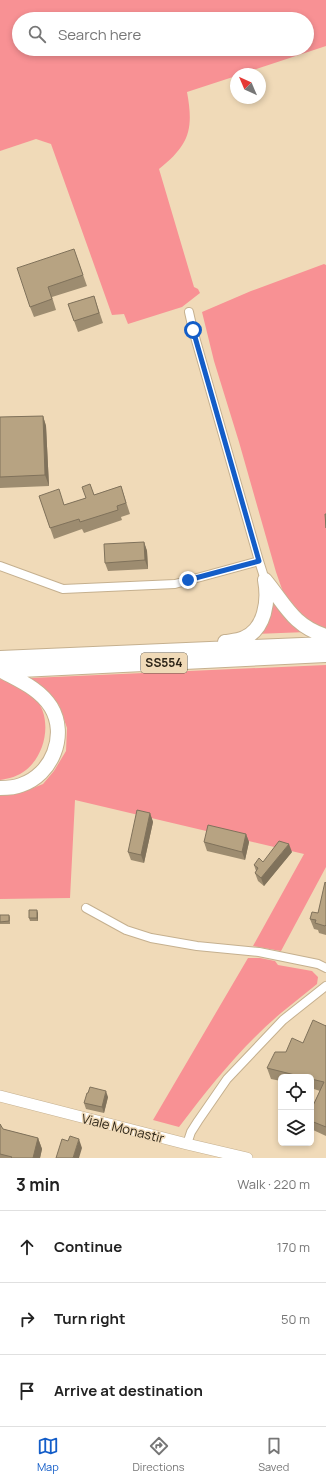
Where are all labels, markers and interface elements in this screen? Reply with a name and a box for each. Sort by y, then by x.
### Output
search box [12,12,314,56]
icon: search [26,23,48,45]
text: Search here [58,24,141,45]
north arrow [230,68,266,104]
route start [184,321,202,339]
route end [179,571,197,589]
road number: SS554 [141,653,187,673]
map controls [278,1074,314,1146]
button: locate [278,1074,314,1110]
street label: Viale Monastir [80,1109,166,1147]
button: layers [278,1110,314,1146]
text: 3 min [16,1173,60,1196]
text: Walk · 220 m [237,1175,310,1193]
icon: ahead [16,1236,38,1258]
text: Continue [54,1236,122,1257]
text: 170 m [277,1238,310,1256]
icon: right [16,1308,38,1330]
text: Turn right [54,1308,125,1329]
text: 50 m [281,1310,310,1328]
icon: arrive [16,1380,38,1402]
text: Arrive at destination [54,1380,203,1401]
tab: Map [37,1435,59,1474]
tab: Directions [132,1435,185,1474]
tab: Saved [258,1435,289,1474]

